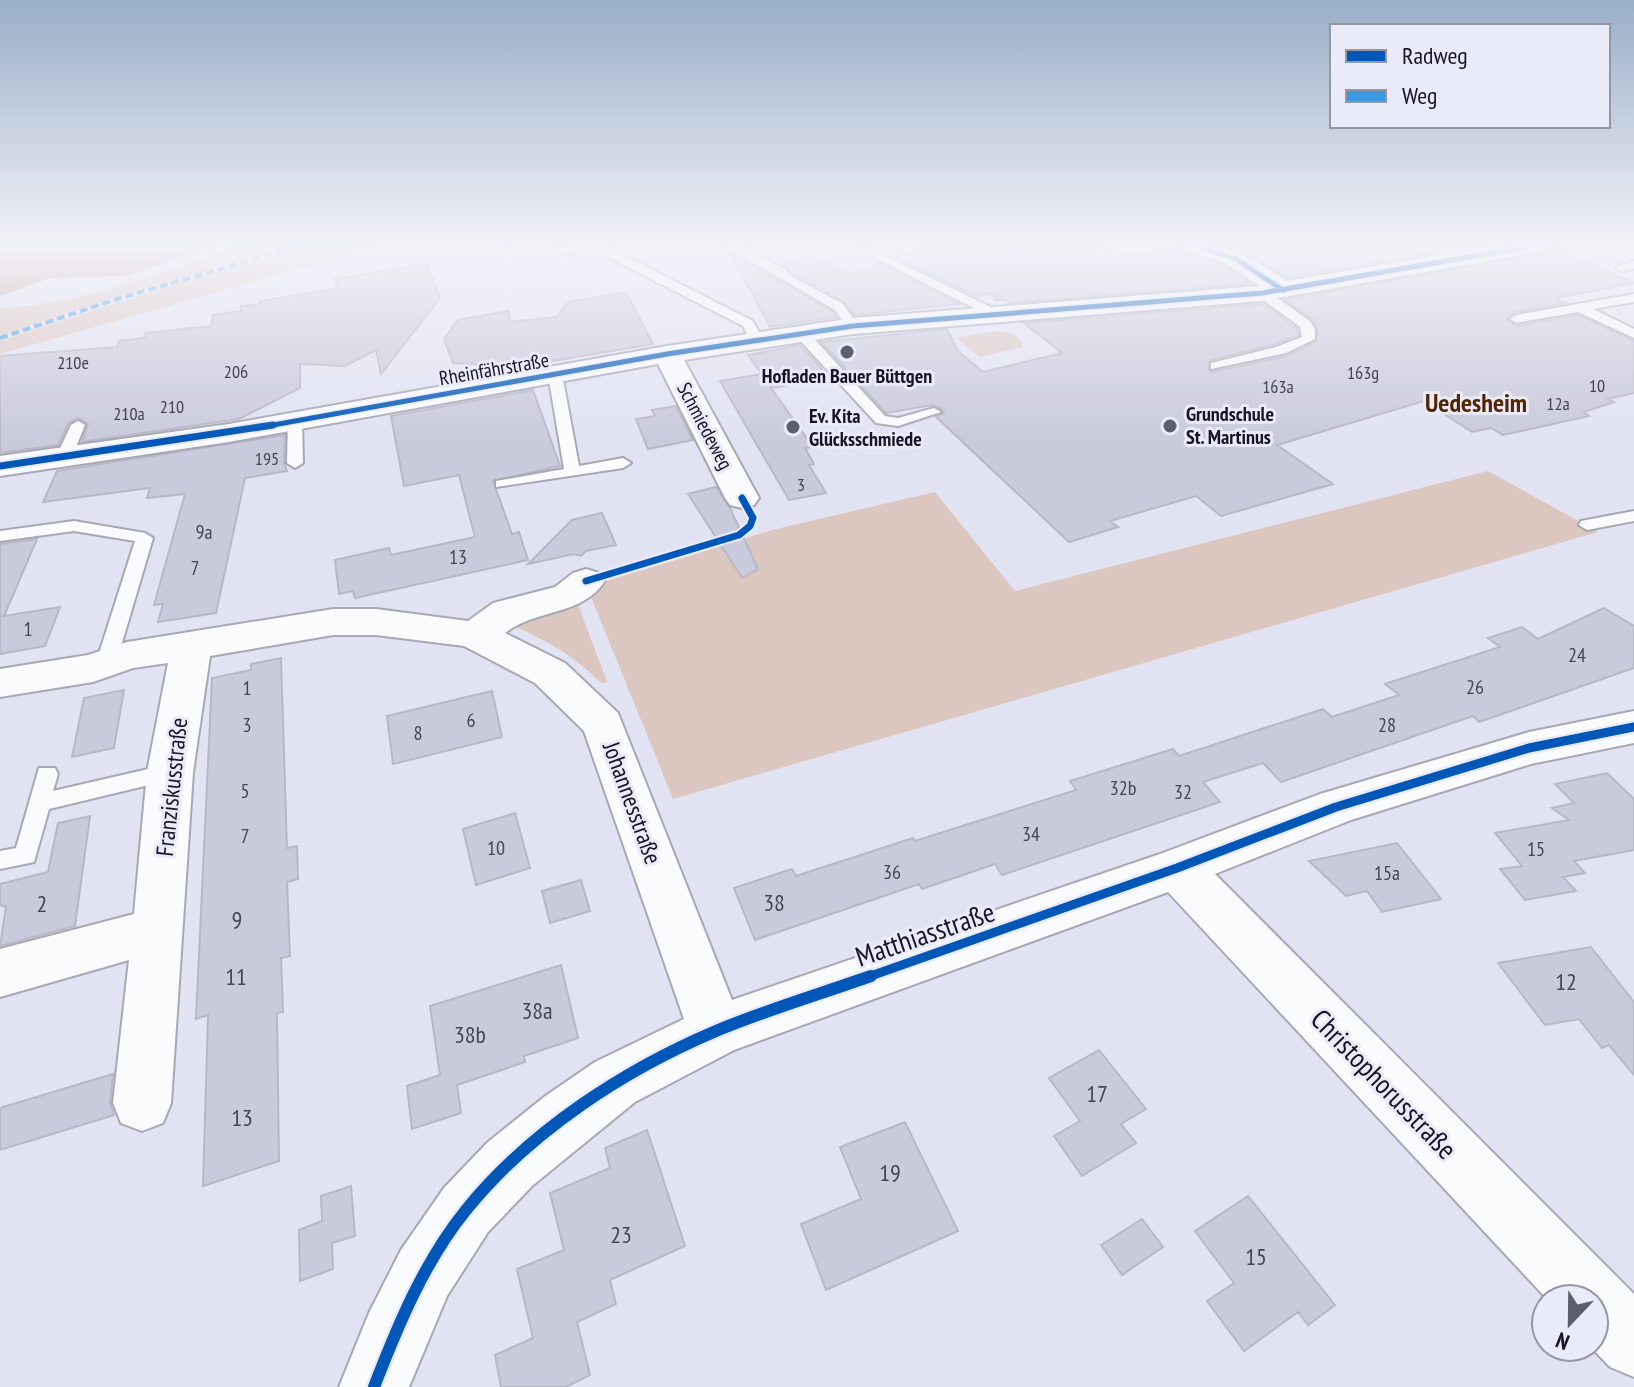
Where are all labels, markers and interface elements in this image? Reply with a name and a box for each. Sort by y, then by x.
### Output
legend [1330,24,1610,128]
text: Radweg [1402,40,1468,71]
text: Weg [1402,80,1437,111]
marker: Hofladen Bauer Büttgen [838,343,856,361]
street label: Rheinfährstraße [437,347,551,391]
house number: 210e [57,351,89,374]
house number: 206 [224,360,248,383]
house number: 163g [1347,361,1379,384]
place label: Hofladen Bauer Büttgen [762,363,932,389]
house number: 10 [1589,374,1605,397]
house number: 163a [1262,375,1294,398]
street label: Schmiedeweg [671,378,739,474]
district label: Uedesheim [1425,386,1527,419]
house number: 12a [1546,392,1570,415]
house number: 210 [160,395,184,418]
place label: Grundschule St. Martinus [1186,401,1274,450]
house number: 210a [113,402,145,425]
place label: Ev. Kita Glücksschmiede [809,403,922,452]
marker: Grundschule St. Martinus [1161,417,1179,435]
marker: Ev. Kita Glücksschmiede [784,418,802,436]
house number: 195 [255,447,279,470]
house number: 3 [797,473,805,496]
house number: 9a [196,519,213,545]
house number: 13 [449,544,467,570]
house number: 7 [191,555,200,581]
house number: 1 [24,616,33,642]
house number: 24 [1568,642,1586,668]
house number: 26 [1466,674,1484,700]
house number: 1 [243,675,252,701]
house number: 6 [467,707,476,733]
house number: 3 [243,712,252,738]
house number: 28 [1378,712,1396,738]
street label: Franziskusstraße [149,716,194,858]
house number: 8 [414,720,423,746]
street label: Johannesstraße [596,736,669,868]
house number: 32b [1110,775,1136,801]
house number: 5 [241,778,250,804]
house number: 32 [1174,779,1192,805]
house number: 34 [1022,821,1040,847]
house number: 7 [241,823,250,849]
house number: 10 [487,835,505,861]
house number: 15 [1527,836,1545,862]
house number: 36 [883,859,901,885]
house number: 15a [1374,860,1400,886]
house number: 38 [763,887,785,918]
house number: 2 [37,888,47,919]
street label: Matthiasstraße [850,892,999,975]
house number: 9 [232,904,242,935]
house number: 11 [225,961,247,992]
house number: 12 [1555,966,1577,997]
house number: 38a [521,995,553,1026]
street label: Christophorusstraße [1303,1001,1465,1167]
house number: 38b [454,1019,486,1050]
house number: 17 [1086,1078,1108,1109]
house number: 13 [231,1102,253,1133]
house number: 19 [879,1157,901,1188]
house number: 23 [610,1219,632,1250]
house number: 15 [1245,1241,1267,1272]
north arrow [1530,1283,1610,1363]
text: N [1552,1326,1573,1357]

